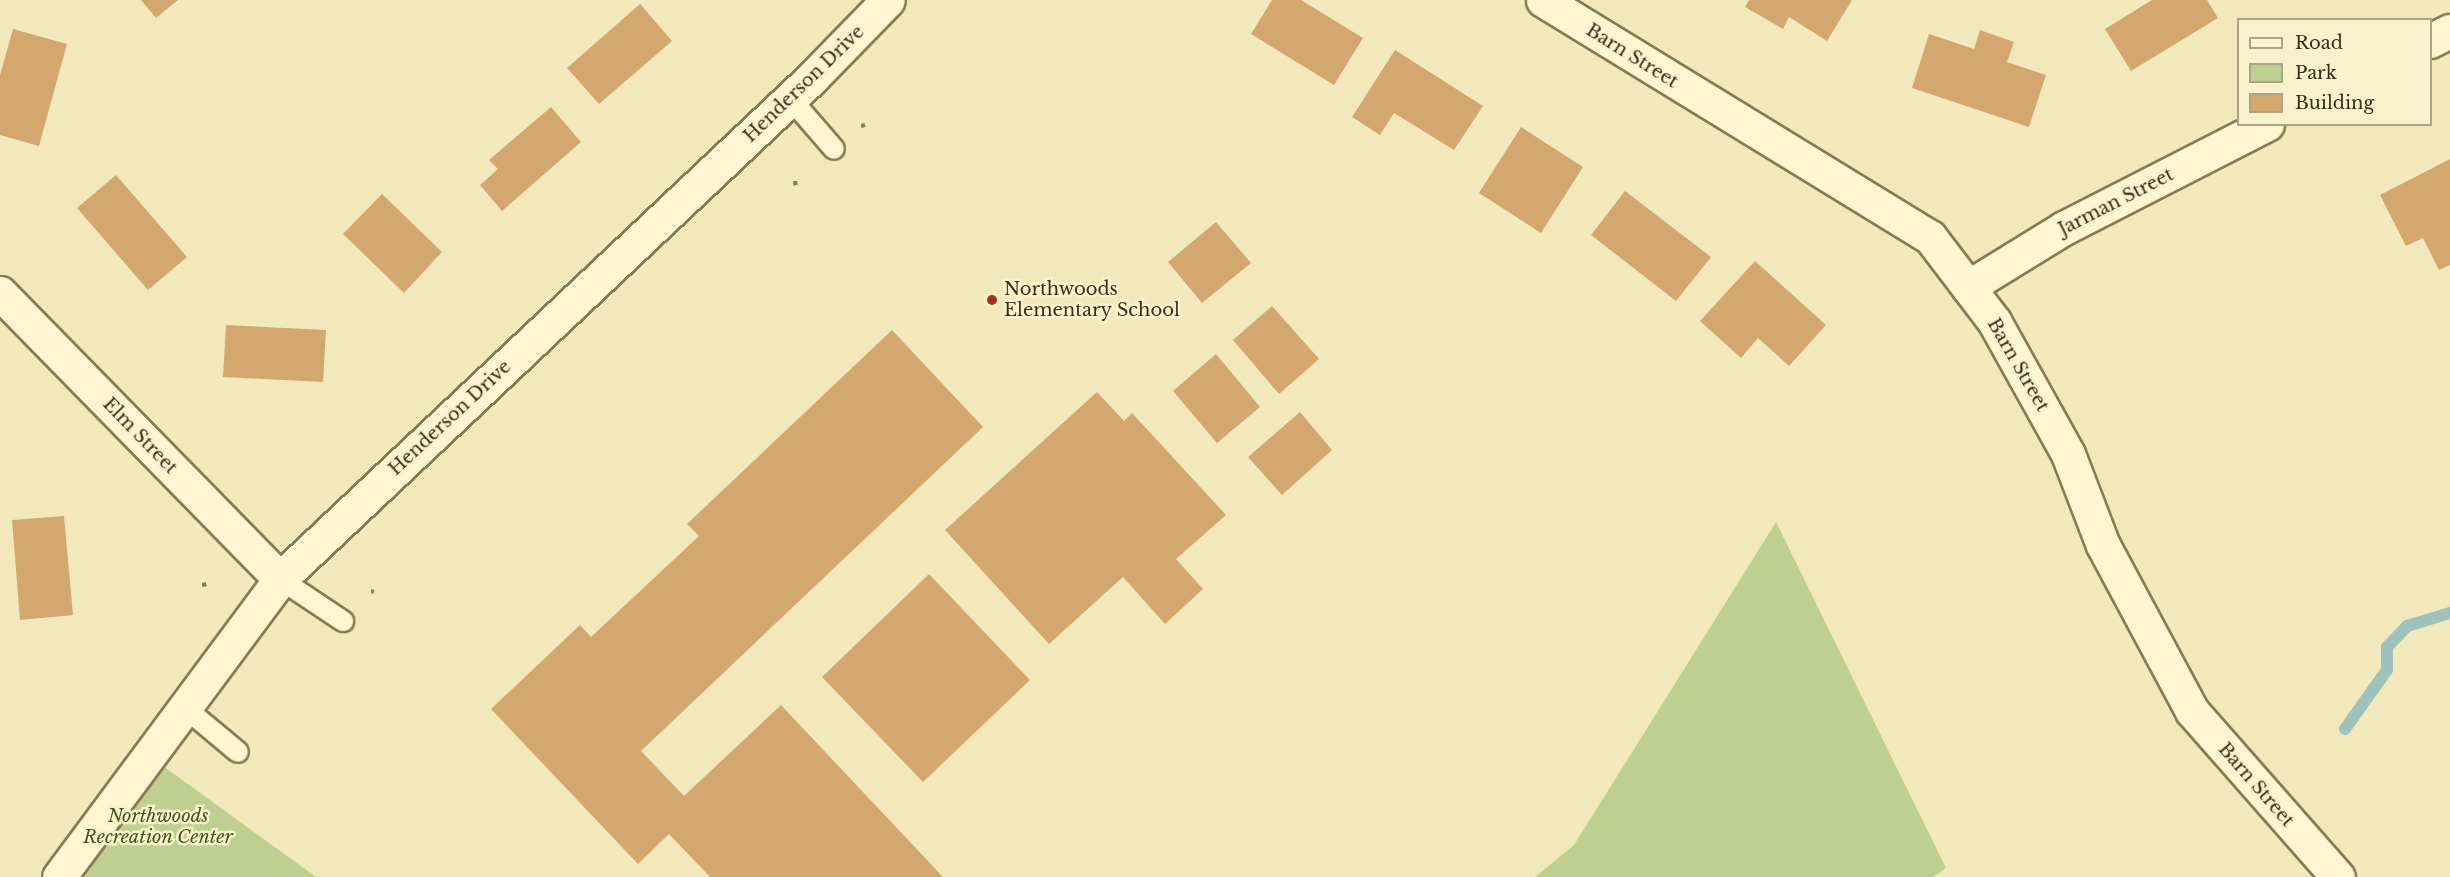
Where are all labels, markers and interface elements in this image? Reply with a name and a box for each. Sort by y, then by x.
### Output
legend [2237,18,2432,126]
street label: Barn Street [1582,19,1682,93]
street label: Henderson Drive [739,21,869,147]
text: Road [2295,32,2343,54]
text: Park [2295,62,2337,84]
text: Building [2295,92,2374,114]
street label: Jarman Street [2055,164,2177,240]
place label: Northwoods Elementary School [1004,279,1180,322]
marker: Northwoods Elementary School [985,293,999,307]
street label: Barn Street [1983,315,2053,415]
street label: Henderson Drive [385,356,515,480]
street label: Elm Street [98,393,182,479]
street label: Barn Street [2214,739,2298,831]
park label: Northwoods Recreation Center [83,806,233,848]

